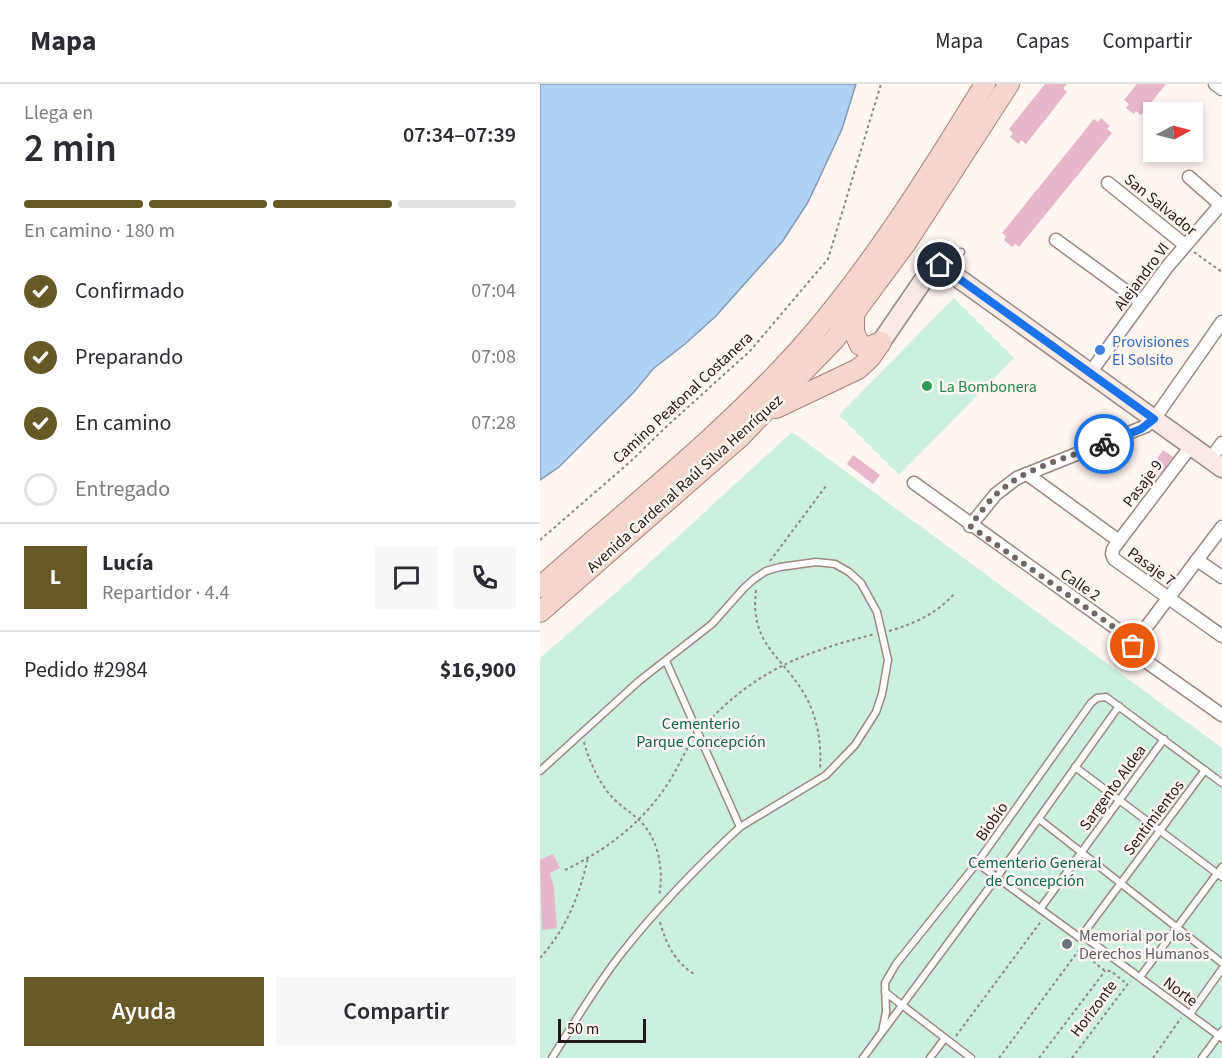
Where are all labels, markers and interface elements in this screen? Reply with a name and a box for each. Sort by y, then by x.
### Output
text: Mapa [30,21,97,61]
text: Mapa [935,26,983,56]
text: Capas [1016,26,1069,56]
text: Compartir [1102,26,1192,56]
text: Llega en [24,99,93,127]
north arrow [1143,102,1203,162]
map controls [1143,102,1203,162]
text: 07:34–07:39 [403,119,516,151]
text: 2 min [24,121,117,177]
street label: San Salvador [1119,169,1202,241]
text: En camino · 180 m [24,217,175,245]
street label: Alejandro VI [1109,238,1175,315]
pin [914,239,965,290]
icon: home [923,248,956,281]
icon: check [24,275,57,308]
text: Confirmado [75,275,184,307]
text: 07:04 [471,277,516,305]
street label: Camino Peatonal Costanera [608,327,758,469]
place label: Provisiones El Solsito [1112,331,1189,371]
icon: check [24,341,57,374]
text: Preparando [75,341,183,373]
text: 07:08 [471,343,516,371]
marker: Provisiones El Solsito [1093,343,1107,357]
place label: La Bombonera [939,376,1037,398]
marker: La Bombonera [920,379,934,393]
street label: Avenida Cardenal Raúl Silva Henríquez [582,389,788,578]
icon: check [24,407,57,440]
text: En camino [75,407,172,439]
text: 07:28 [471,409,516,437]
courier [1074,414,1134,474]
icon: bike [1088,428,1121,461]
street label: Pasaje 9 [1118,455,1168,512]
text: Entregado [75,473,170,505]
street label: Pasaje 7 [1123,542,1180,592]
button: chat [375,546,438,609]
button: phone [453,546,516,609]
text: Lucía [102,547,154,579]
text: L [50,561,61,593]
street label: Calle 2 [1056,563,1105,607]
text: Repartidor · 4.4 [102,579,229,607]
pin [1107,620,1158,671]
icon: bag [1116,629,1149,662]
text: Pedido #2984 [24,654,148,686]
text: $16,900 [440,654,516,686]
park label: Cementerio Parque Concepción [636,713,766,753]
street label: Sargento Aldea [1074,740,1151,835]
street label: Sentimientos [1118,775,1190,860]
street label: Biobío [970,797,1013,846]
park label: Cementerio General de Concepción [968,852,1102,892]
place label: Memorial por los Derechos Humanos [1079,925,1209,965]
marker: Memorial por los Derechos Humanos [1060,937,1074,951]
street label: Norte [1159,972,1202,1012]
street label: Horizonte [1065,976,1122,1041]
button: Ayuda [24,977,264,1046]
button: Compartir [276,977,516,1046]
scale bar [558,1016,646,1044]
text: 50 m [567,1018,599,1040]

